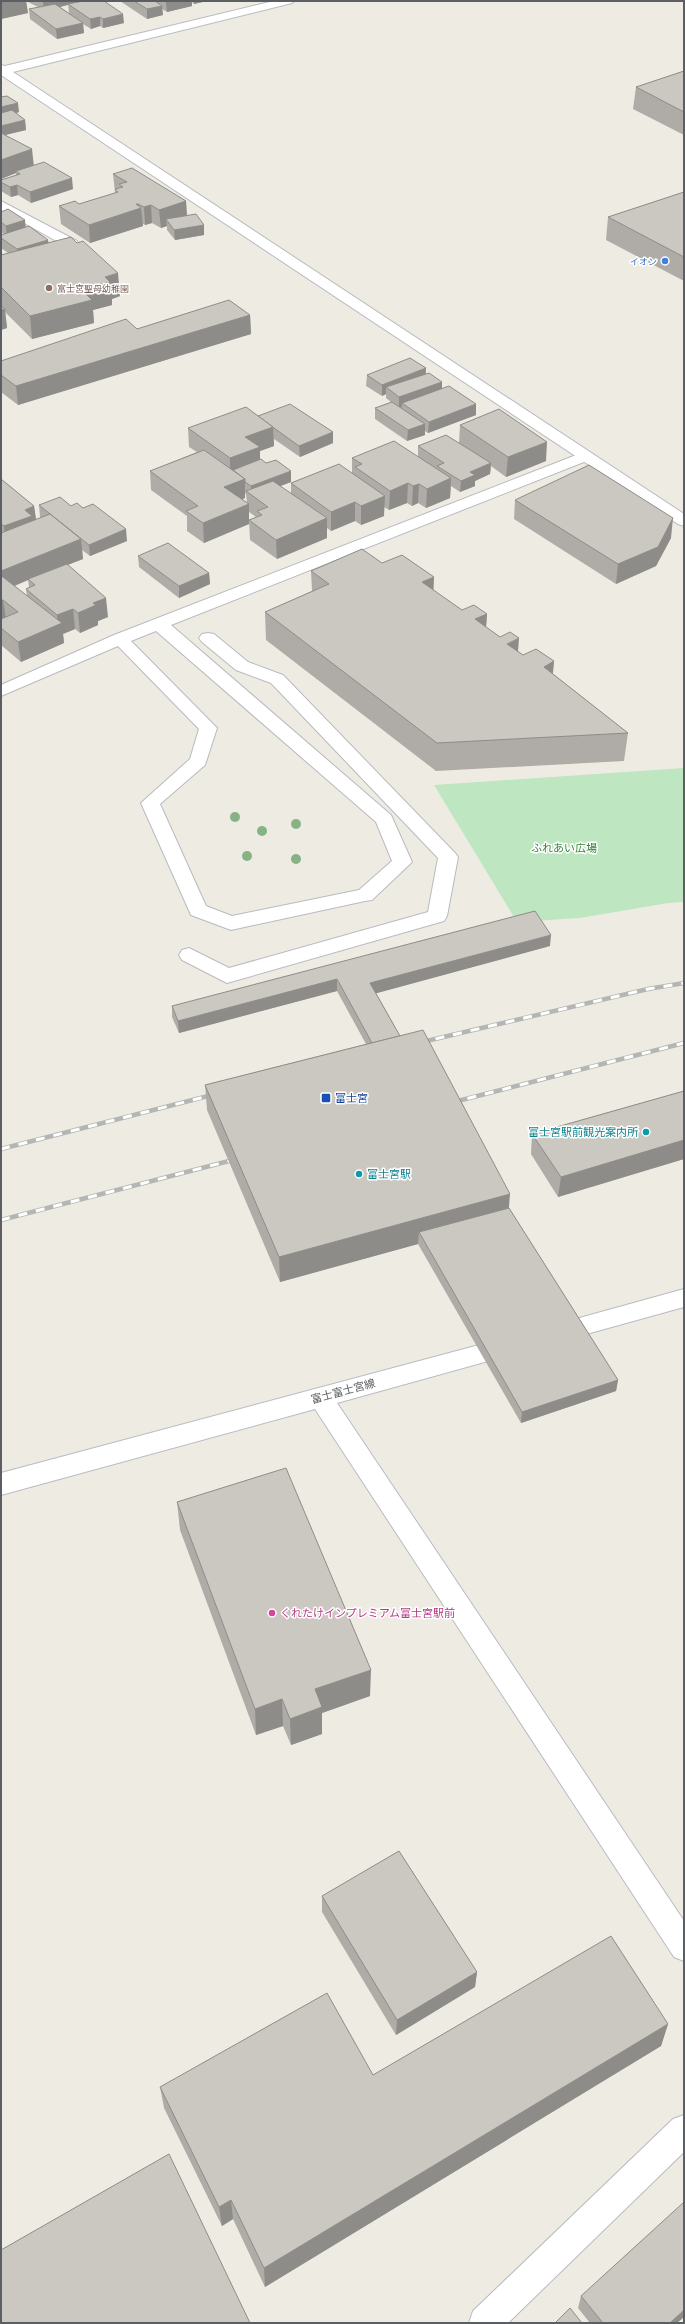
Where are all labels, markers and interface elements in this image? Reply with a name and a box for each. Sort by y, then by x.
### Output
place label: イオン [630,256,657,267]
marker: イオン [660,256,670,266]
marker: 富士宮聖母幼稚園 [44,283,54,293]
place label: 富士宮聖母幼稚園 [57,283,129,294]
park label: ふれあい広場 [531,842,597,854]
marker: 富士宮 [320,1092,332,1104]
place label: 富士宮 [335,1092,368,1104]
place label: 富士宮駅前観光案内所 [528,1126,639,1138]
marker: 富士宮駅前観光案内所 [641,1127,651,1137]
place label: 富士宮駅 [367,1168,411,1180]
marker: 富士宮駅 [354,1169,364,1179]
street label: 富士富士宮線 [310,1377,376,1405]
place label: くれたけインプレミアム富士宮駅前 [280,1607,455,1619]
marker: くれたけインプレミアム富士宮駅前 [267,1608,277,1618]

